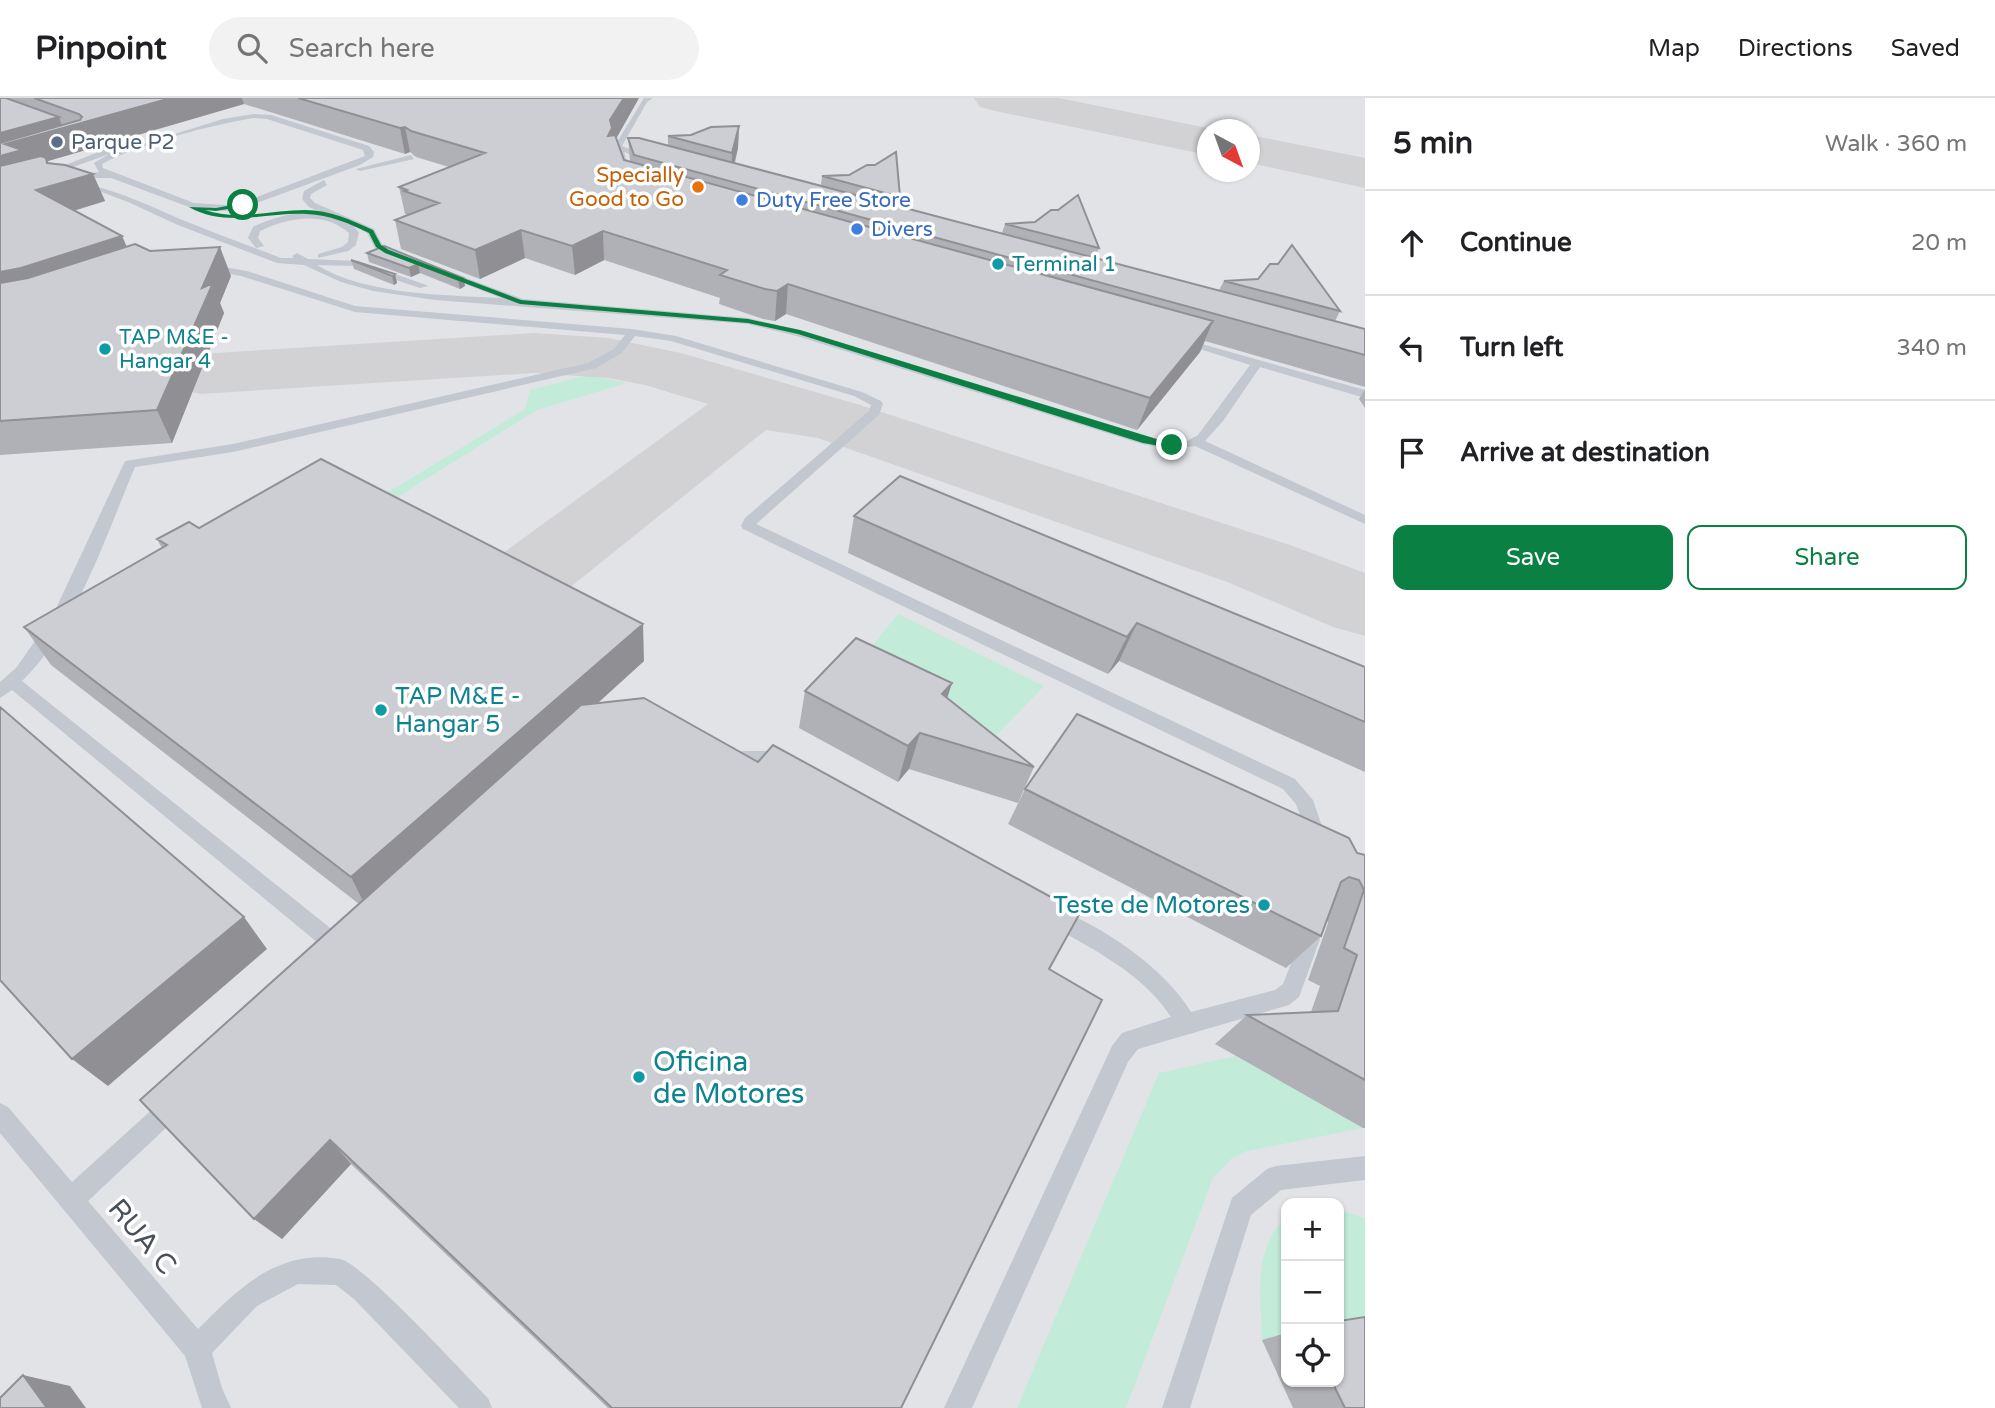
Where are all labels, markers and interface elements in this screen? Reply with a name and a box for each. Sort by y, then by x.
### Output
search box [209,17,699,80]
text: Pinpoint [35,29,167,68]
icon: search [233,29,271,67]
text: Search here [289,33,435,64]
text: Map [1648,34,1700,63]
text: Directions [1738,34,1853,63]
text: Saved [1891,34,1960,63]
north arrow [1197,119,1260,182]
text: 5 min [1393,125,1473,162]
place label: Parque P2 [71,130,175,155]
text: Walk · 360 m [1825,130,1967,158]
marker: Parque P2 [49,134,65,150]
place label: Specially Good to Go [569,163,684,212]
marker: Specially Good to Go [690,179,706,195]
place label: Duty Free Store [756,188,911,213]
route start [227,189,258,220]
marker: Duty Free Store [734,192,750,208]
place label: Divers [871,217,933,242]
marker: Divers [849,221,865,237]
icon: ahead [1393,224,1431,262]
text: Continue [1460,227,1572,258]
text: 20 m [1911,229,1967,257]
place label: Terminal 1 [1012,252,1116,277]
marker: Terminal 1 [990,256,1006,272]
place label: TAP M&E - Hangar 4 [119,325,229,374]
icon: left [1393,329,1431,367]
text: Turn left [1460,332,1563,363]
text: 340 m [1897,334,1967,362]
marker: TAP M&E - Hangar 4 [97,341,113,357]
route end [1156,429,1187,460]
icon: arrive [1393,434,1431,472]
text: Arrive at destination [1460,437,1710,468]
button: Save [1393,525,1673,590]
button: Share [1687,525,1967,590]
place label: TAP M&E - Hangar 5 [395,682,521,739]
marker: TAP M&E - Hangar 5 [373,702,389,718]
place label: Teste de Motores [1053,891,1250,920]
marker: Teste de Motores [1256,897,1272,913]
place label: Oficina de Motores [653,1045,804,1111]
marker: Oficina de Motores [631,1069,647,1085]
street label: RUA C [101,1192,184,1281]
map controls [1281,1198,1344,1387]
button: + [1281,1198,1344,1261]
button: − [1281,1261,1344,1324]
button: locate [1281,1324,1344,1387]

